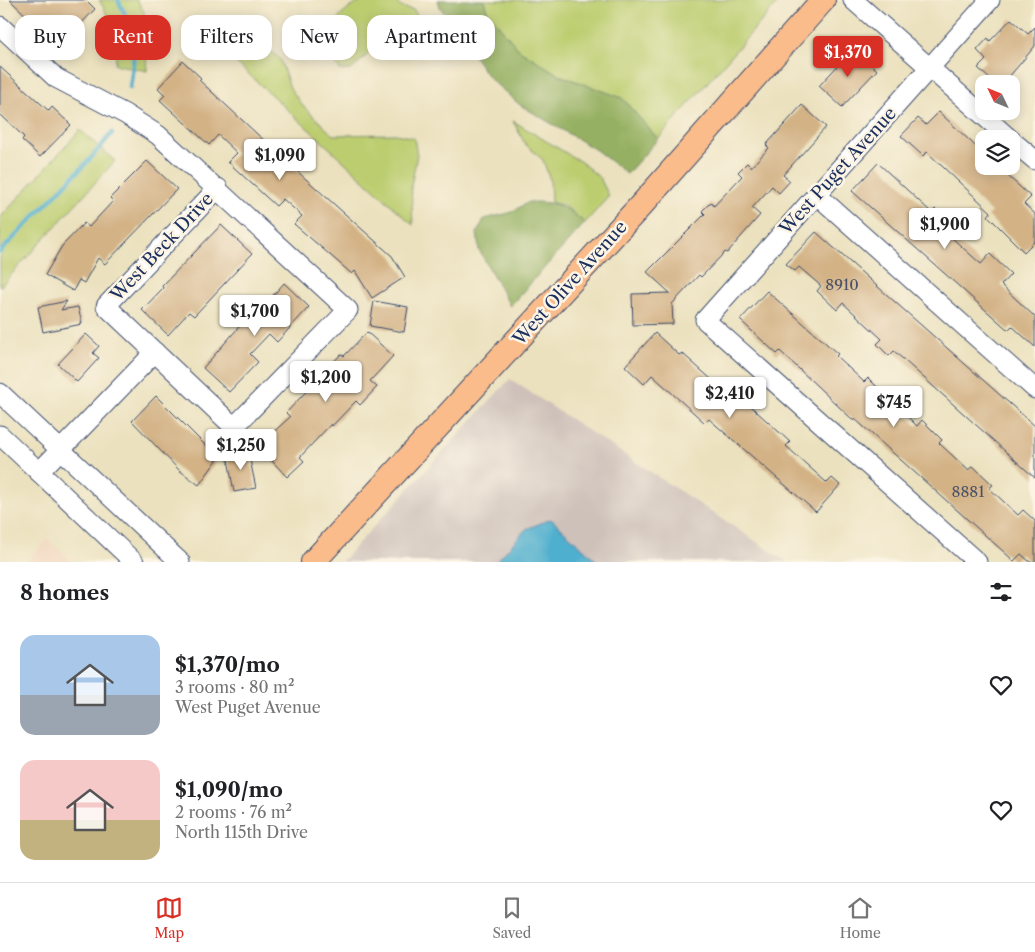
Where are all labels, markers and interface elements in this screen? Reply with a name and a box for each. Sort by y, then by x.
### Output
chip: Buy [15,15,85,60]
chip: Rent [95,15,171,60]
chip: Filters [181,15,272,60]
chip: New [282,15,357,60]
chip: Apartment [367,15,495,60]
pin: $1,370 [807,36,889,78]
text: $1,370 [824,42,872,62]
north arrow [975,75,1020,120]
map controls [975,75,1020,175]
street label: West Puget Avenue [774,103,901,240]
button: layers [975,130,1020,175]
pin: $1,090 [239,138,321,181]
text: $1,090 [255,145,305,165]
street label: West Beck Drive [105,188,218,307]
pin: $1,900 [904,208,986,250]
text: $1,900 [920,214,970,234]
street label: West Olive Avenue [508,216,632,351]
house number: 8910 [825,275,859,294]
pin: $1,700 [214,294,296,337]
text: $1,700 [230,301,280,321]
pin: $1,200 [285,360,367,403]
text: $1,200 [301,367,351,387]
pin: $2,410 [689,376,771,419]
text: $2,410 [705,383,755,403]
pin: $745 [864,386,924,428]
text: $745 [876,392,912,412]
pin: $1,250 [200,428,282,471]
text: $1,250 [216,435,266,455]
house number: 8881 [952,482,985,501]
icon: filters [987,578,1015,606]
text: 8 homes [20,580,109,605]
text: $1,370/mo [175,652,280,677]
icon: home [60,655,120,715]
icon: heart [987,671,1015,699]
text: 3 rooms · 80 m² [175,677,294,697]
text: West Puget Avenue [175,697,321,717]
text: $1,090/mo [175,777,283,802]
icon: home [60,780,120,840]
icon: heart [987,796,1015,824]
text: 2 rooms · 76 m² [175,802,292,822]
text: North 115th Drive [175,822,308,842]
tab: Map [154,894,184,942]
tab: Saved [493,894,531,942]
tab: Home [840,894,881,942]

